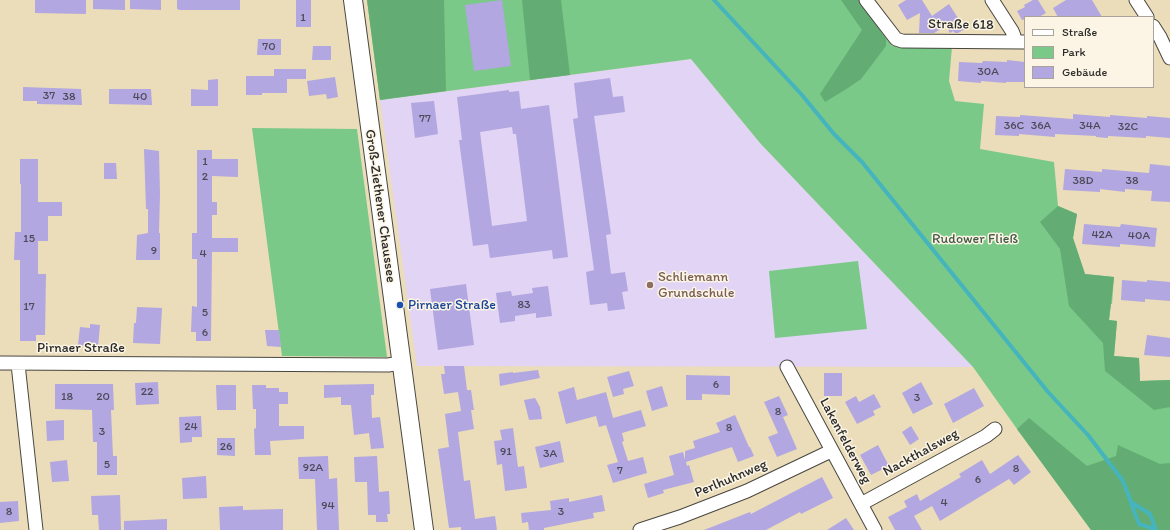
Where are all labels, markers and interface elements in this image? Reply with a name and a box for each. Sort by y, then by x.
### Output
house number: 1 [300,11,306,25]
street label: Straße 618 [928,16,994,34]
legend [1024,16,1154,88]
text: Straße [1062,25,1097,39]
house number: 70 [262,40,276,54]
text: Park [1062,45,1086,59]
house number: 30A [977,65,999,79]
text: Gebäude [1062,65,1107,79]
house number: 37 [43,89,55,103]
house number: 38 [62,90,76,104]
house number: 40 [133,90,147,104]
house number: 77 [419,112,431,126]
house number: 36C [1004,119,1024,133]
house number: 36A [1031,119,1051,133]
house number: 34A [1079,119,1101,133]
house number: 32C [1118,120,1138,134]
street label: Groß-Ziethener Chaussee [361,128,399,284]
house number: 1 [202,155,208,169]
house number: 2 [202,170,208,184]
house number: 38D [1072,174,1094,188]
house number: 38 [1125,174,1139,188]
house number: 42A [1091,228,1113,242]
house number: 40A [1128,229,1150,243]
park label: Rudower Fließ [932,231,1018,247]
house number: 15 [23,232,35,246]
house number: 9 [151,244,157,258]
house number: 4 [199,247,207,261]
place label: Schliemann Grundschule [658,269,734,302]
marker: Schliemann Grundschule [645,280,655,290]
place label: Pirnaer Straße [408,297,496,313]
house number: 83 [517,298,531,312]
house number: 17 [23,300,35,314]
marker: Pirnaer Straße [395,300,405,310]
house number: 5 [202,306,208,320]
house number: 6 [202,326,208,340]
street label: Pirnaer Straße [37,340,125,356]
house number: 6 [713,378,719,392]
house number: 22 [141,385,153,399]
house number: 18 [61,390,73,404]
house number: 20 [96,390,110,404]
house number: 3 [914,391,920,405]
street label: Lakenfelderweg [815,395,875,487]
house number: 8 [775,405,781,419]
house number: 24 [184,420,198,434]
house number: 8 [726,421,732,435]
house number: 3 [99,425,105,439]
street label: Nackthalsweg [880,425,962,481]
house number: 26 [220,440,232,454]
house number: 91 [500,445,512,459]
house number: 3A [543,447,557,461]
street label: Perlhuhnweg [692,456,770,502]
house number: 5 [104,458,110,472]
house number: 92A [303,461,323,475]
house number: 8 [1013,462,1019,476]
house number: 7 [617,464,623,478]
house number: 6 [975,473,981,487]
house number: 4 [940,496,948,510]
house number: 94 [321,499,335,513]
house number: 8 [6,505,12,519]
house number: 3 [558,505,564,519]

